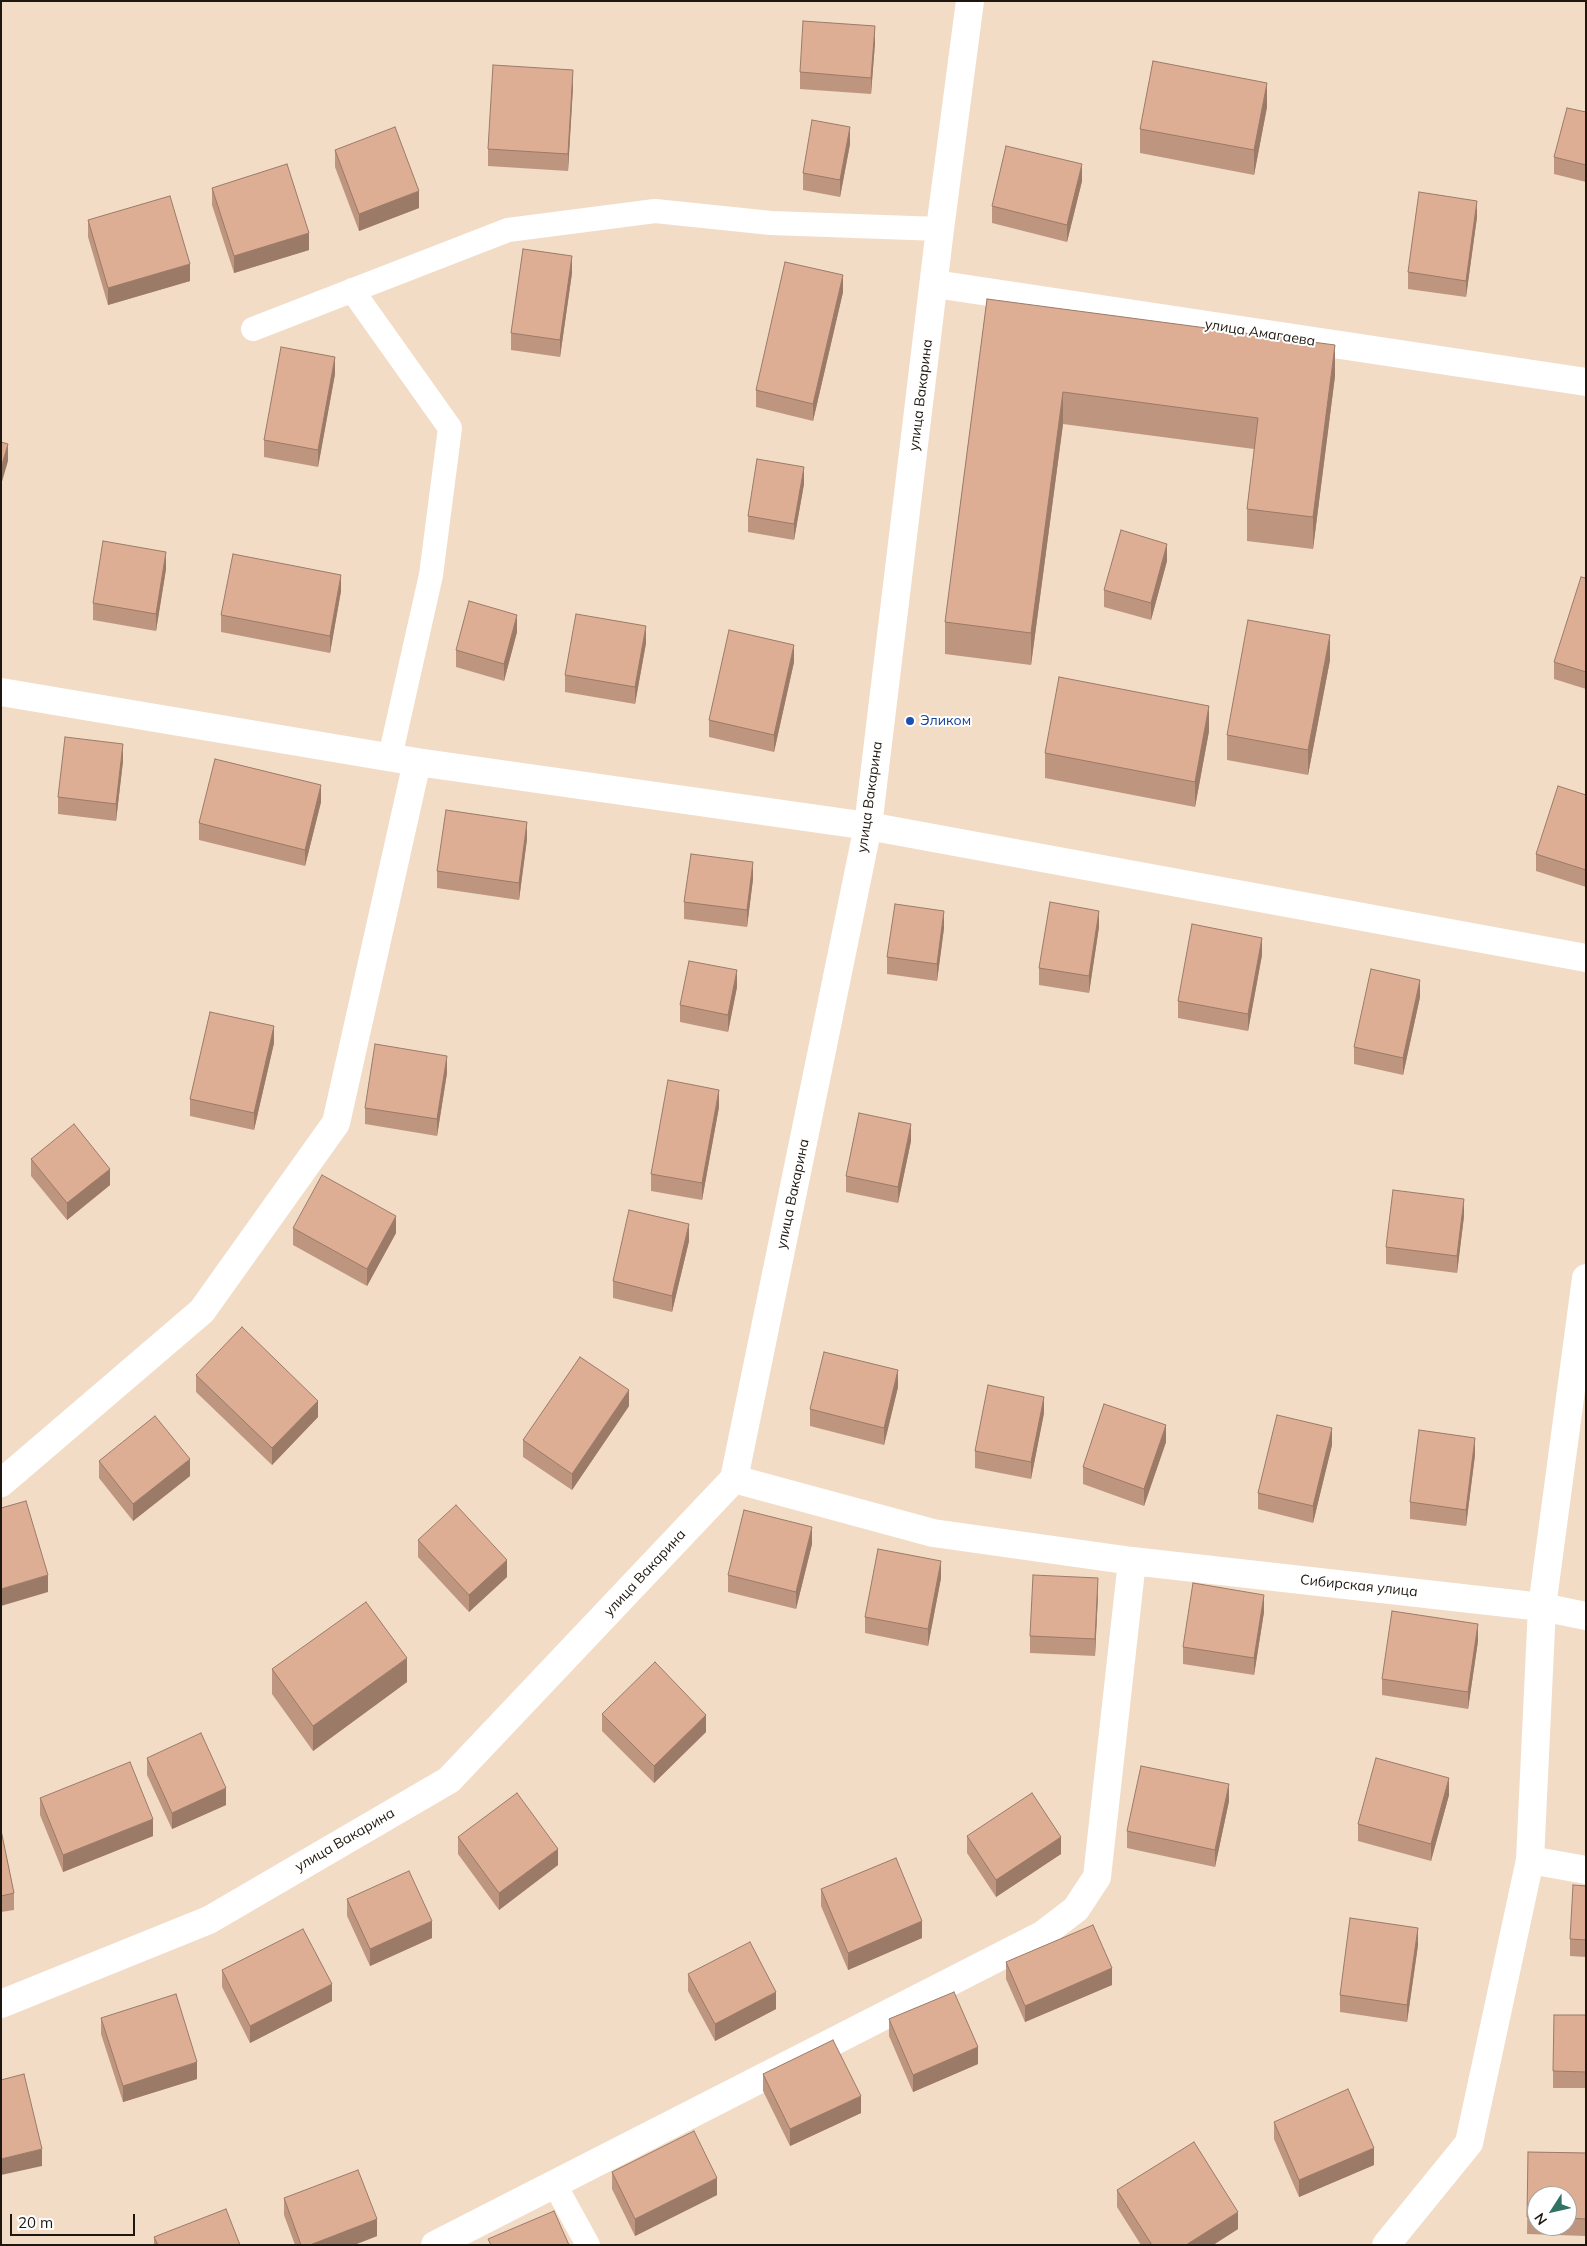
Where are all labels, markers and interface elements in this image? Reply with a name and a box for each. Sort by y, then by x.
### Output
street label: улица Амагаева [1204,316,1316,350]
street label: улица Вакарина [906,338,936,452]
place label: Эликом [920,713,971,729]
marker: Эликом [904,715,916,727]
street label: улица Вакарина [854,740,886,854]
street label: улица Вакарина [773,1137,813,1251]
street label: улица Вакарина [601,1526,689,1620]
street label: Сибирская улица [1299,1571,1419,1601]
street label: улица Вакарина [292,1805,398,1875]
north arrow [1527,2186,1577,2236]
scale bar [12,2204,138,2236]
text: N [1530,2210,1551,2229]
text: 20 m [18,2213,53,2232]

